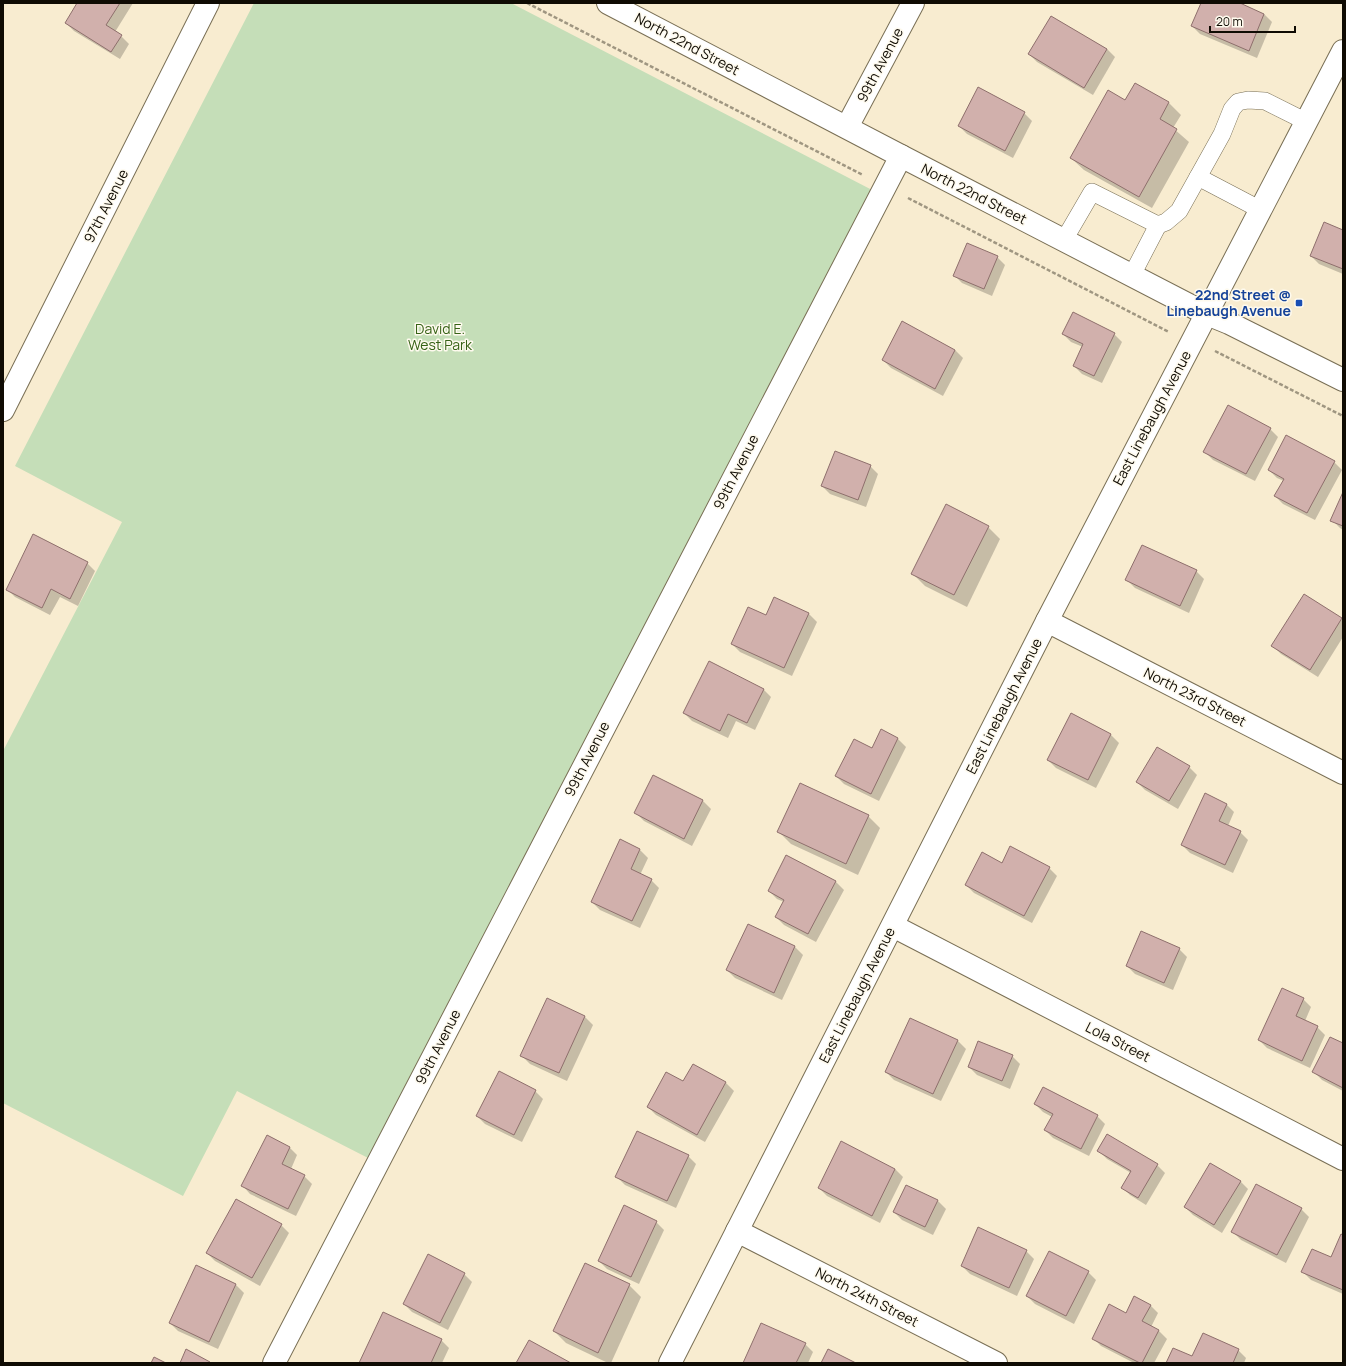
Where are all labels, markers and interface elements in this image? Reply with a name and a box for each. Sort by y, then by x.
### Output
street label: North 22nd Street [632,8,743,79]
scale bar [1210,8,1295,34]
text: 20 m [1216,13,1243,30]
street label: 99th Avenue [852,24,907,105]
street label: North 22nd Street [918,159,1031,229]
street label: 97th Avenue [79,166,132,246]
place label: 22nd Street @ Linebaugh Avenue [1166,285,1291,320]
marker: 22nd Street @ Linebaugh Avenue [1294,298,1304,308]
park label: David E. West Park [408,319,473,354]
street label: East Linebaugh Avenue [1108,347,1195,488]
street label: 99th Avenue [708,431,763,513]
street label: East Linebaugh Avenue [961,635,1046,777]
street label: North 23rd Street [1141,663,1250,731]
street label: 99th Avenue [559,718,614,800]
street label: East Linebaugh Avenue [814,924,899,1066]
street label: 99th Avenue [410,1006,465,1088]
street label: Lola Street [1083,1017,1154,1066]
street label: North 24th Street [812,1262,922,1331]

